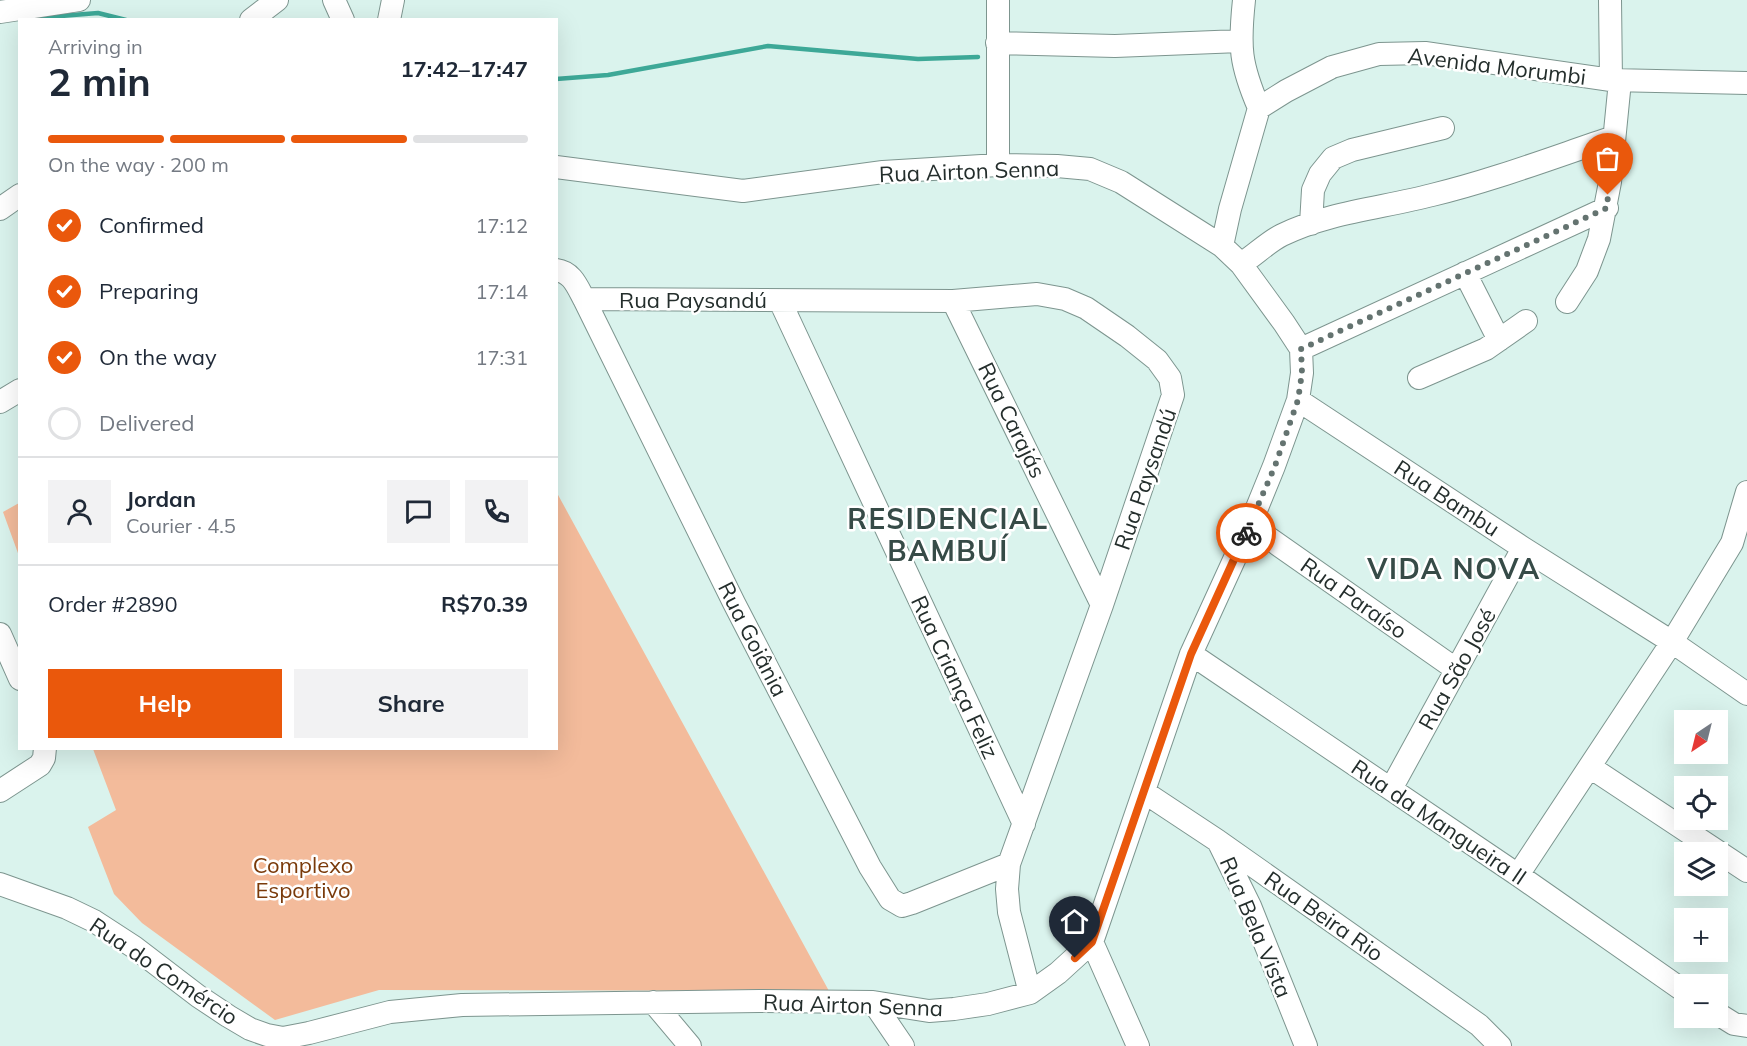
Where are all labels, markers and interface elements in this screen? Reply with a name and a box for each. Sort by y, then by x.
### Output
text: Arriving in [48,34,143,59]
street label: Avenida Morumbi [1406,41,1588,91]
text: 17:42–17:47 [400,55,528,83]
text: 2 min [48,57,151,106]
pin [1582,133,1633,195]
icon: bag [1591,142,1624,175]
text: On the way · 200 m [48,152,229,177]
street label: Rua Airton Senna [878,154,1060,188]
icon: check [48,209,81,242]
text: Confirmed [99,211,204,239]
text: 17:12 [475,213,528,238]
icon: check [48,275,81,308]
text: Preparing [99,277,199,305]
text: 17:14 [475,279,528,304]
street label: Rua Paysandú [619,286,767,314]
icon: check [48,341,81,374]
text: On the way [99,343,217,371]
text: 17:31 [475,345,528,370]
street label: Rua Carajás [972,358,1052,482]
street label: Rua Paysandú [1108,404,1182,554]
text: Delivered [99,409,194,437]
street label: Rua Bambu [1389,454,1505,542]
button: person [48,480,111,543]
button: chat [387,480,450,543]
button: phone [465,480,528,543]
text: Jordan [126,485,196,513]
district label: RESIDENCIAL BAMBUÍ [847,501,1049,568]
courier [1216,503,1276,563]
text: Courier · 4.5 [126,513,236,538]
icon: bike [1230,517,1263,550]
street label: Rua Paraíso [1295,551,1413,645]
district label: VIDA NOVA [1366,551,1541,586]
street label: Rua Goiânia [712,577,794,701]
text: Order #2890 [48,590,178,618]
text: R$70.39 [441,590,528,618]
street label: Rua Criança Feliz [905,591,1005,763]
street label: Rua São José [1412,603,1502,735]
button: Help [48,669,282,738]
button: Share [294,669,528,738]
north arrow [1674,710,1728,764]
map controls [1674,710,1728,1028]
street label: Rua da Mangueira II [1346,753,1532,891]
button: locate [1674,776,1728,830]
button: layers [1674,842,1728,896]
park label: Complexo Esportivo [253,851,353,904]
street label: Rua Bela Vista [1214,852,1298,1002]
street label: Rua Beira Rio [1259,865,1389,967]
pin [1049,896,1100,958]
icon: home [1058,905,1091,938]
button: + [1674,908,1728,962]
street label: Rua do Comércio [84,911,244,1031]
button: − [1674,974,1728,1028]
street label: Rua Airton Senna [762,988,944,1022]

